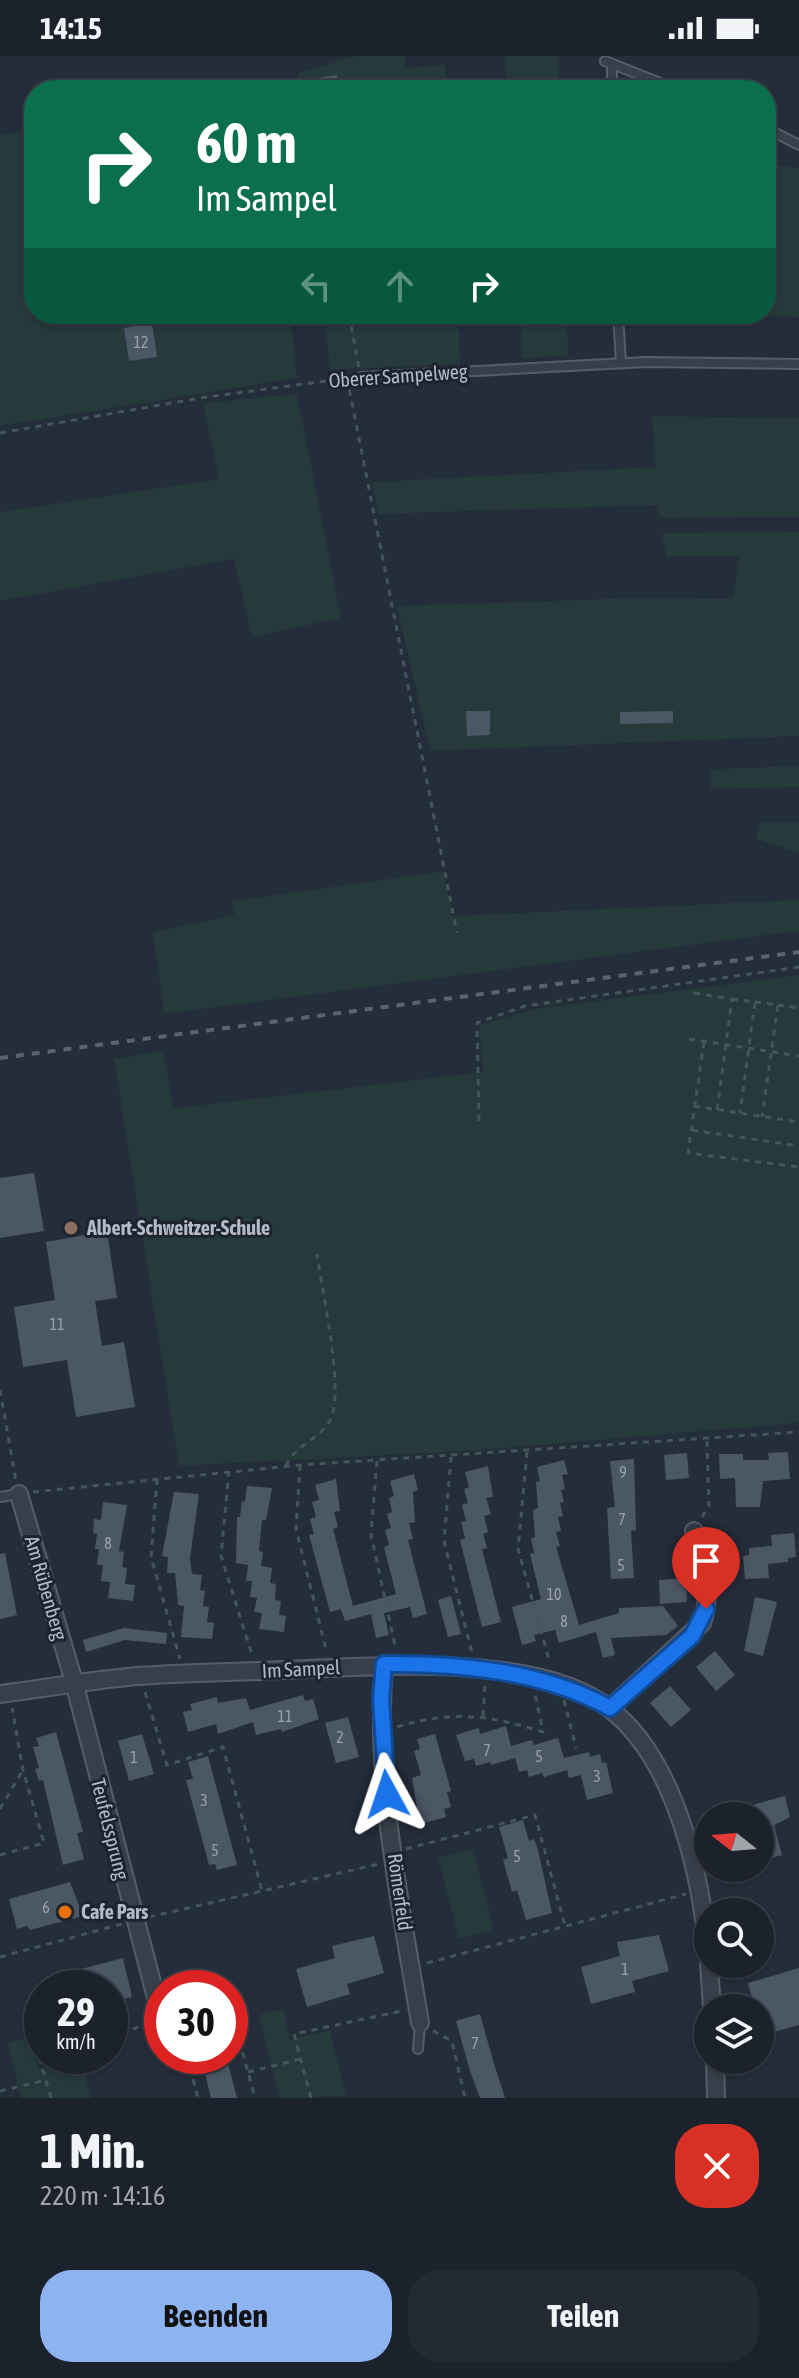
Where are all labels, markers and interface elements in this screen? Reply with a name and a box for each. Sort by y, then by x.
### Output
text: 14:15 [40,11,102,45]
text: 60 m [196,111,297,175]
icon: right [64,112,168,216]
text: Im Sampel [196,177,337,219]
icon: left [294,264,338,308]
icon: ahead [378,264,422,308]
icon: right [462,264,506,308]
house number: 12 [133,333,149,351]
street label: Oberer Sampelweg [328,359,469,392]
place label: Albert-Schweitzer-Schule [86,1216,270,1239]
marker: Albert-Schweitzer-Schule [62,1219,80,1237]
house number: 11 [49,1315,65,1333]
house number: 9 [619,1463,627,1481]
house number: 7 [618,1510,626,1528]
pin [672,1527,740,1609]
street label: Am Rübenberg [21,1533,72,1643]
house number: 8 [104,1534,112,1552]
icon: arrive [684,1539,728,1583]
house number: 5 [617,1556,625,1574]
house number: 10 [546,1585,562,1603]
house number: 8 [560,1612,568,1630]
street label: Im Sampel [261,1655,341,1682]
house number: 11 [277,1707,293,1725]
house number: 2 [336,1728,344,1746]
house number: 7 [483,1741,491,1759]
house number: 5 [535,1747,543,1765]
house number: 1 [130,1748,138,1766]
position arrow [345,1752,429,1836]
house number: 3 [593,1767,601,1785]
street label: Teufelssprung [87,1776,134,1882]
house number: 3 [200,1791,208,1809]
north arrow [694,1802,774,1882]
map controls [694,1802,774,2074]
house number: 5 [211,1841,219,1859]
house number: 5 [513,1847,521,1865]
street label: Römerfeld [384,1852,417,1932]
house number: 6 [42,1898,50,1916]
button: search [694,1898,774,1978]
place label: Cafe Pars [81,1900,148,1923]
marker: Cafe Pars [56,1903,74,1921]
house number: 1 [621,1960,629,1978]
speed limit sign: 30 [144,1970,248,2074]
text: 29 [57,1989,95,2034]
button: layers [694,1994,774,2074]
text: km/h [56,2030,96,2053]
house number: 7 [471,2034,479,2052]
text: 1 Min. [40,2123,144,2178]
button: close [675,2124,759,2208]
text: 220 m · 14:16 [40,2181,165,2211]
button: Beenden [40,2270,392,2362]
button: Teilen [408,2270,759,2362]

